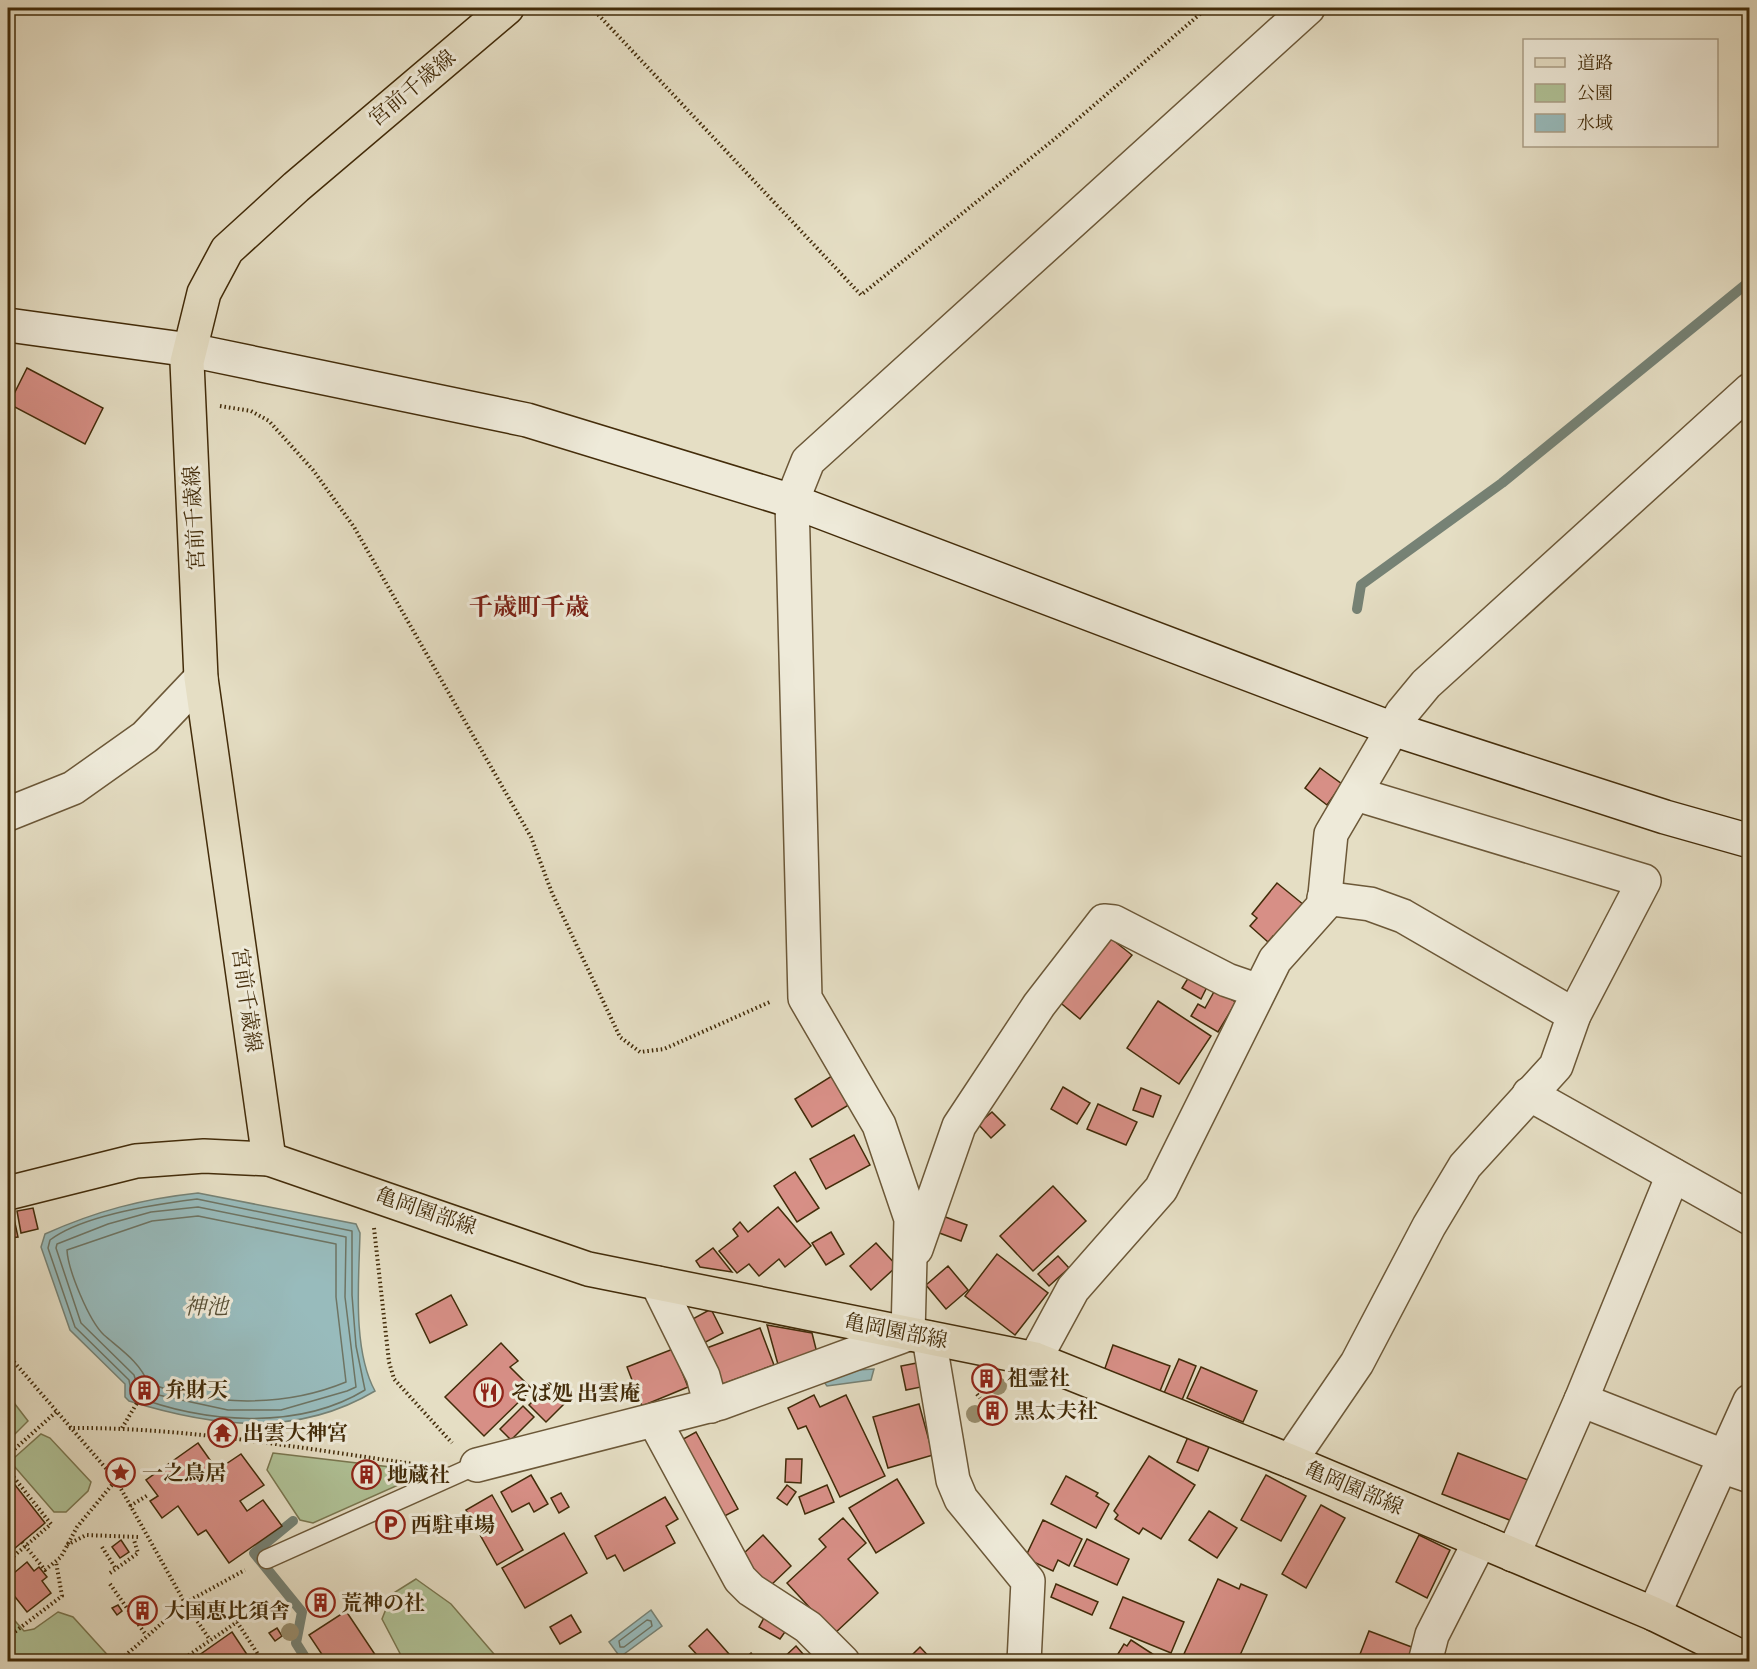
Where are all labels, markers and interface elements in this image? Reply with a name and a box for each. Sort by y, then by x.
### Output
legend [1523,39,1718,147]
street label: 宮前千歳線 [363,44,463,134]
text: 道路 [1577,52,1613,77]
text: 公園 [1577,82,1613,107]
text: 水域 [1577,112,1613,137]
street label: 宮前千歳線 [178,465,213,571]
district label: 千歳町千歳 [469,592,589,626]
street label: 宮前千歳線 [224,946,267,1054]
street label: 亀岡園部線 [371,1182,480,1243]
water label: 神池 [184,1293,231,1324]
street label: 亀岡園部線 [841,1308,950,1357]
building icon: 祖霊社 [970,1362,1002,1394]
place label: 祖霊社 [1007,1365,1070,1394]
building icon: 弁財天 [128,1374,160,1406]
place label: 弁財天 [165,1377,228,1406]
restaurant icon: そば処 出雲庵 [473,1377,505,1409]
place label: そば処 出雲庵 [510,1380,640,1409]
building icon: 黒太夫社 [977,1395,1009,1427]
place label: 黒太夫社 [1014,1398,1098,1427]
temple icon: 出雲大神宮 [206,1417,238,1449]
place label: 出雲大神宮 [243,1420,348,1449]
street label: 亀岡園部線 [1299,1456,1407,1523]
place icon: 一之鳥居 [105,1457,137,1489]
building icon: 地蔵社 [350,1459,382,1491]
place label: 一之鳥居 [142,1460,226,1489]
place label: 地蔵社 [387,1462,450,1491]
parking icon: 西駐車場 [374,1509,406,1541]
place label: 西駐車場 [411,1512,495,1541]
building icon: 荒神の社 [304,1587,336,1619]
place label: 荒神の社 [341,1590,425,1619]
building icon: 大国恵比須舎 [127,1595,159,1627]
place label: 大国恵比須舎 [164,1598,290,1627]

